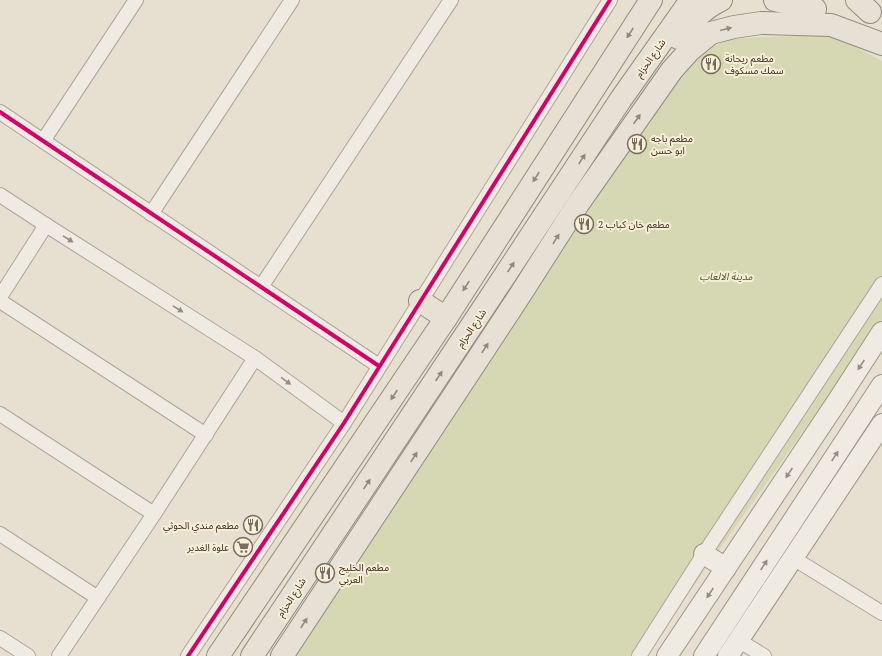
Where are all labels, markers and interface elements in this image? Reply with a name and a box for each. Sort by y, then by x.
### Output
one-way arrow [720,26,732,32]
one-way arrow [626,28,634,38]
street label: شارع الحزام [632,36,670,81]
place label: مطعم ريحانة سمك مسكوف [725,52,784,77]
restaurant icon: مطعم ريحانة سمك مسكوف [700,53,722,75]
one-way arrow [633,114,641,125]
place label: مطعم باجه ابو حسن [651,132,693,157]
restaurant icon: مطعم باجه ابو حسن [626,133,648,155]
one-way arrow [578,153,586,164]
one-way arrow [533,171,540,183]
restaurant icon: مطعم خان كباب 2 [573,213,595,235]
place label: مطعم خان كباب 2 [598,218,670,232]
one-way arrow [553,233,560,245]
one-way arrow [62,236,74,243]
one-way arrow [507,262,515,272]
park label: مدينة الالعاب [699,270,753,283]
one-way arrow [462,281,470,292]
one-way arrow [172,305,183,313]
street label: شارع الحزام [454,306,491,351]
one-way arrow [482,342,489,354]
one-way arrow [857,360,865,370]
one-way arrow [435,370,443,381]
one-way arrow [281,377,291,385]
one-way arrow [390,390,398,400]
one-way arrow [410,451,418,462]
one-way arrow [831,451,839,462]
one-way arrow [785,468,793,479]
one-way arrow [363,479,371,489]
restaurant icon: مطعم مندي الحوثي [242,514,264,536]
place label: مطعم مندي الحوثي [163,519,239,533]
supermarket icon: علوة الغدير [232,536,254,558]
place label: علوة الغدير [186,541,229,554]
one-way arrow [760,559,767,571]
place label: مطعم الخليج العربي [339,561,389,587]
restaurant icon: مطعم الخليج العربي [314,562,336,584]
street label: شارع الحزام [274,575,311,620]
one-way arrow [706,588,714,599]
one-way arrow [300,618,308,629]

